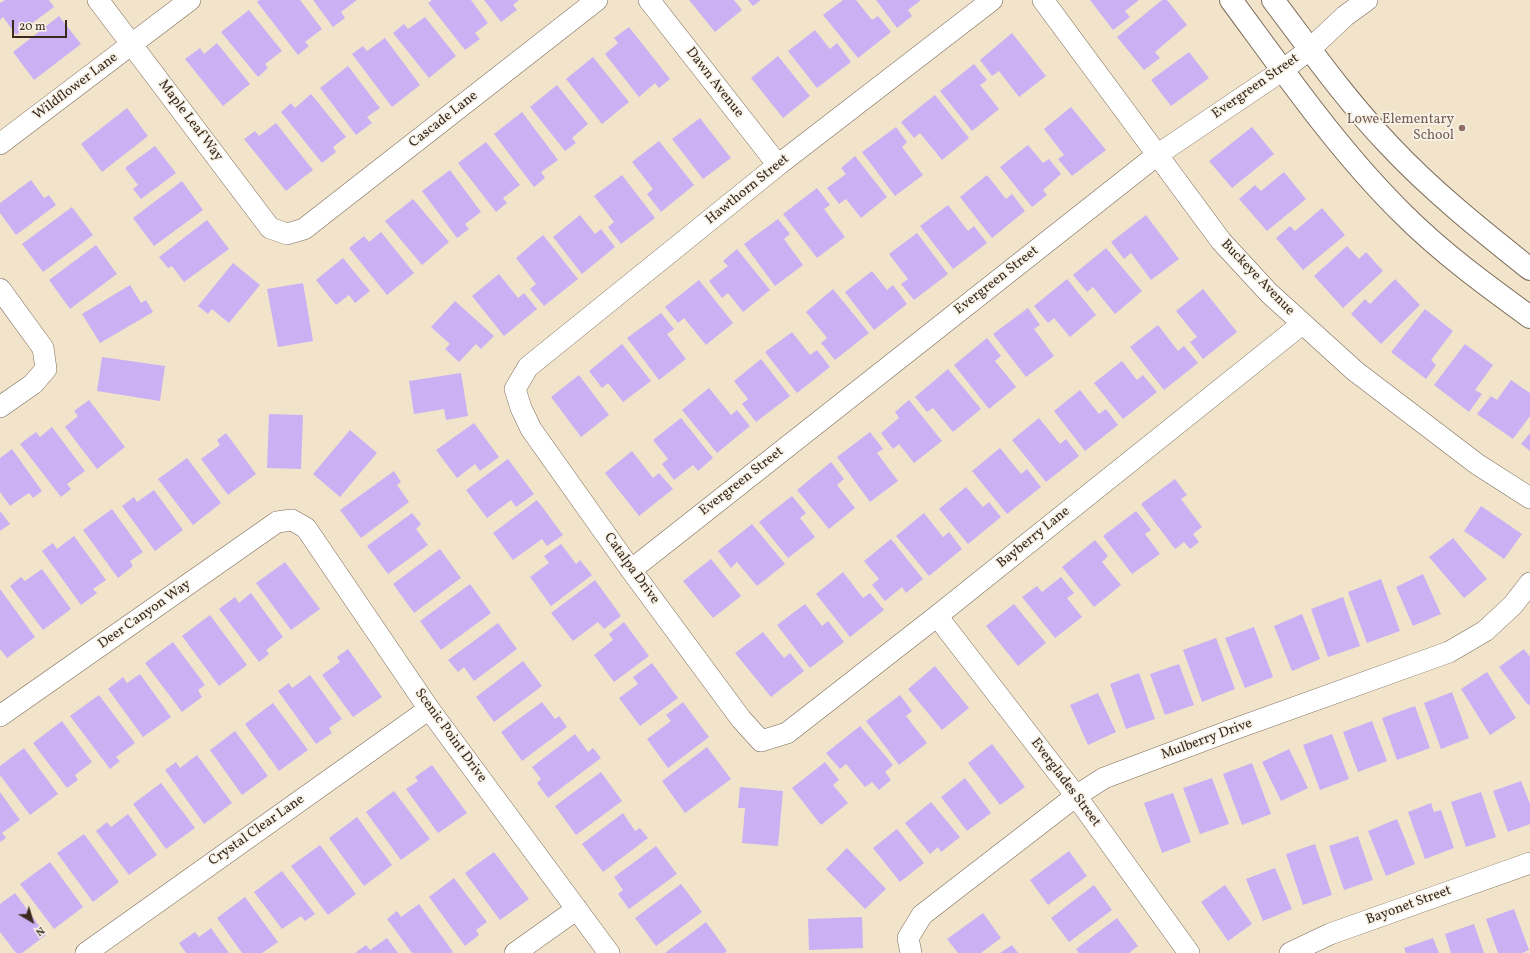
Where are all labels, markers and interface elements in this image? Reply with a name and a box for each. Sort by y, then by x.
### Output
scale bar [14,12,69,38]
text: 20 m [19,19,46,35]
street label: Dawn Avenue [681,45,747,121]
street label: Wildflower Lane [30,50,122,124]
street label: Evergreen Street [1209,51,1303,123]
street label: Maple Leaf Way [154,77,226,165]
street label: Cascade Lane [406,88,482,152]
place label: Lowe Elementary School [1347,112,1454,144]
marker: Lowe Elementary School [1457,123,1467,133]
street label: Hawthorn Street [703,151,793,229]
street label: Buckeye Avenue [1217,237,1297,319]
street label: Evergreen Street [952,243,1042,319]
street label: Evergreen Street [697,444,787,520]
street label: Bayberry Lane [994,503,1074,573]
street label: Catalpa Drive [600,530,662,608]
street label: Deer Canyon Way [95,577,195,653]
street label: Scenic Point Drive [410,686,490,786]
street label: Mulberry Drive [1159,716,1255,764]
street label: Everglades Street [1026,735,1104,831]
street label: Crystal Clear Lane [206,792,308,870]
street label: Bayonet Street [1364,883,1454,929]
north arrow [12,901,52,941]
text: N [32,922,47,939]

